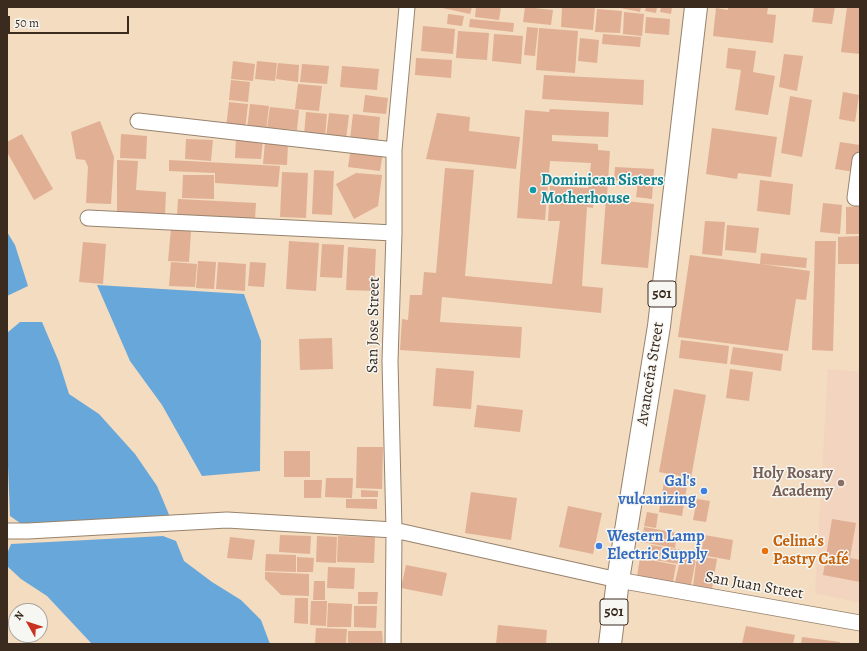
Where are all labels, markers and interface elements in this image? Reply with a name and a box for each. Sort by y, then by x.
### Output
scale bar [10,8,131,34]
text: 50 m [15,15,39,31]
place label: Dominican Sisters Motherhouse [541,171,664,209]
marker: Dominican Sisters Motherhouse [528,185,538,195]
street label: San Jose Street [364,277,384,373]
road number: 501 [648,281,676,307]
street label: Avanceña Street [633,321,669,427]
place label: Holy Rosary Academy [752,464,833,502]
place label: Gal's vulcanizing [618,472,696,510]
marker: Holy Rosary Academy [836,478,846,488]
marker: Gal's vulcanizing [699,486,709,496]
place label: Western Lamp Electric Supply [607,527,708,565]
place label: Celina's Pastry Café [773,532,849,570]
marker: Western Lamp Electric Supply [594,541,604,551]
marker: Celina's Pastry Café [760,546,770,556]
street label: San Juan Street [703,568,805,604]
road number: 501 [600,599,628,625]
north arrow [8,603,48,643]
text: N [11,608,27,624]

